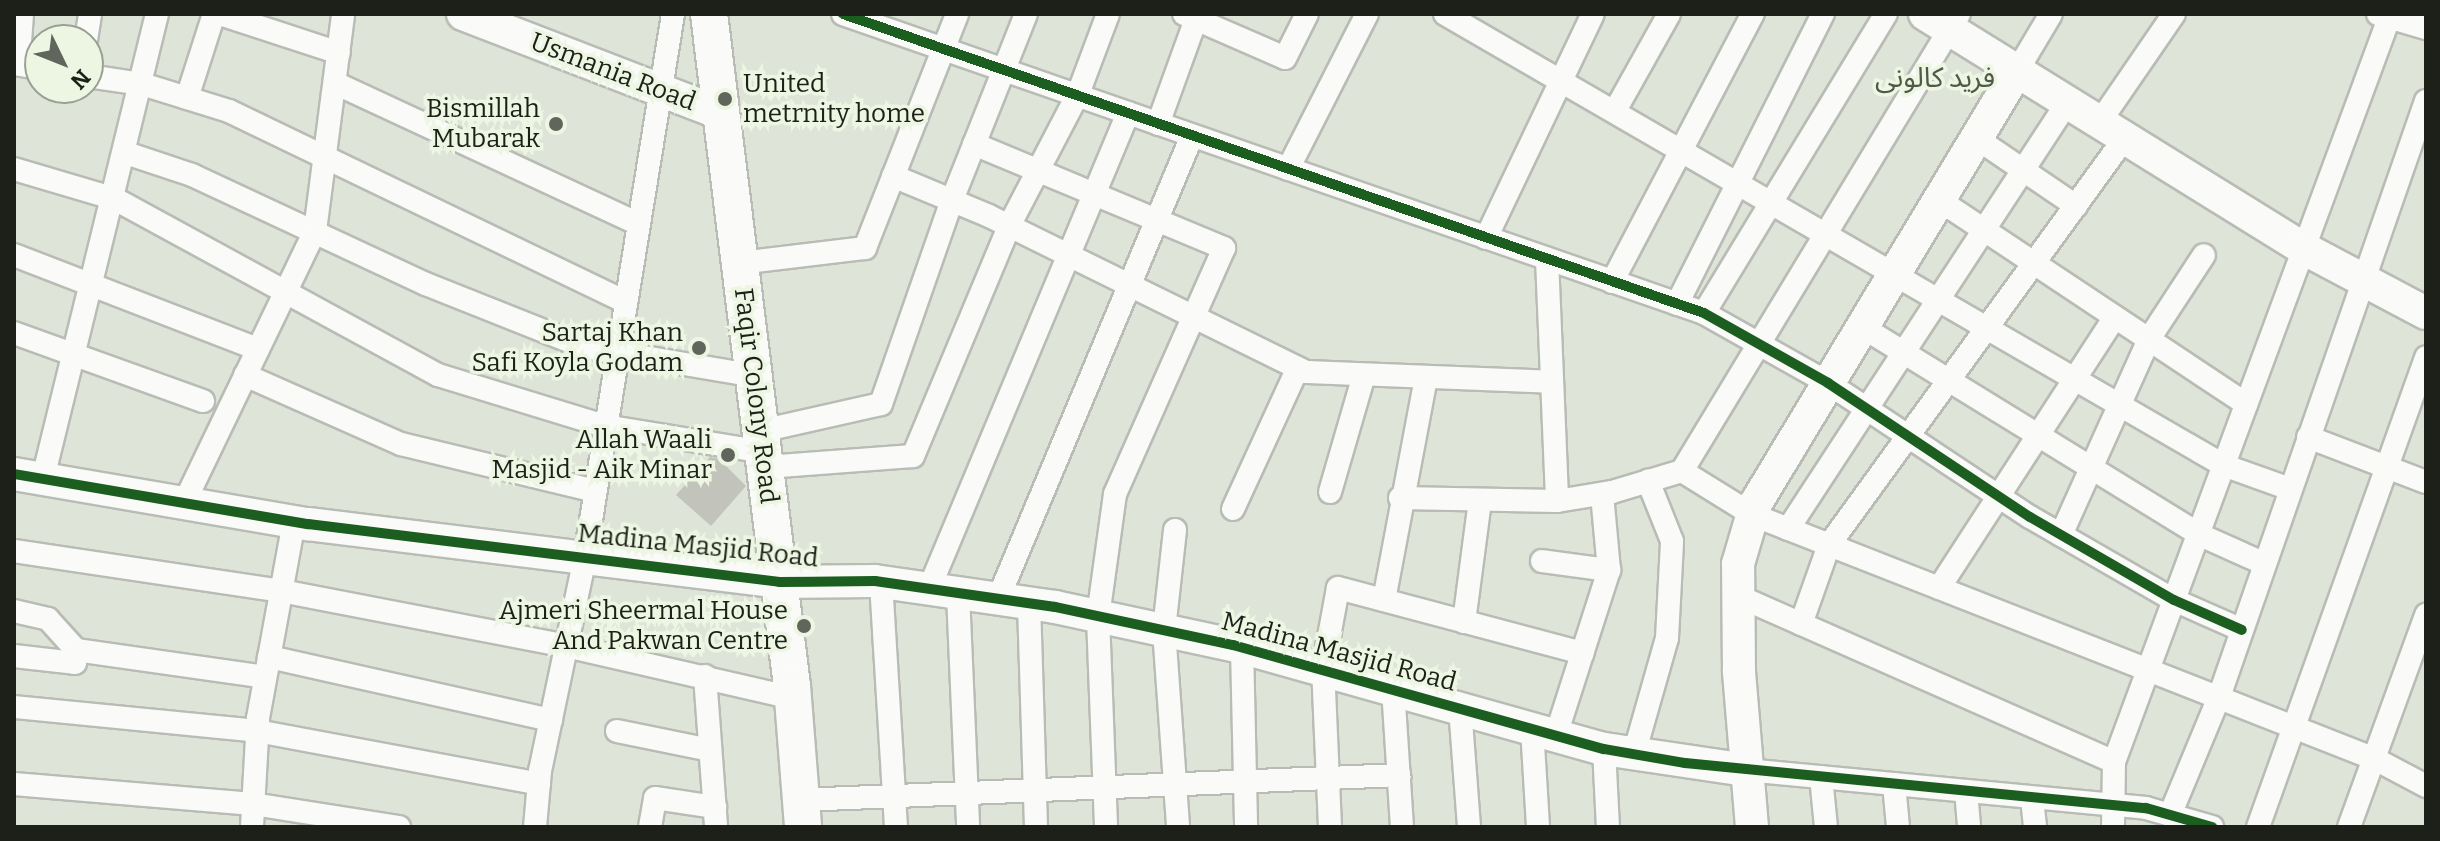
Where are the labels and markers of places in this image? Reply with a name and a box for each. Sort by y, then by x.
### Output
place label: United metrnity home [743,68,925,130]
marker: United metrnity home [714,88,736,110]
place label: Bismillah Mubarak [426,93,540,154]
marker: Bismillah Mubarak [547,115,565,133]
place label: Sartaj Khan Safi Koyla Godam [472,317,683,378]
marker: Sartaj Khan Safi Koyla Godam [690,339,708,357]
place label: Allah Waali Masjid - Aik Minar [491,424,712,486]
marker: Allah Waali Masjid - Aik Minar [719,446,737,464]
place label: Ajmeri Sheermal House And Pakwan Centre [499,595,788,656]
marker: Ajmeri Sheermal House And Pakwan Centre [795,617,813,635]

